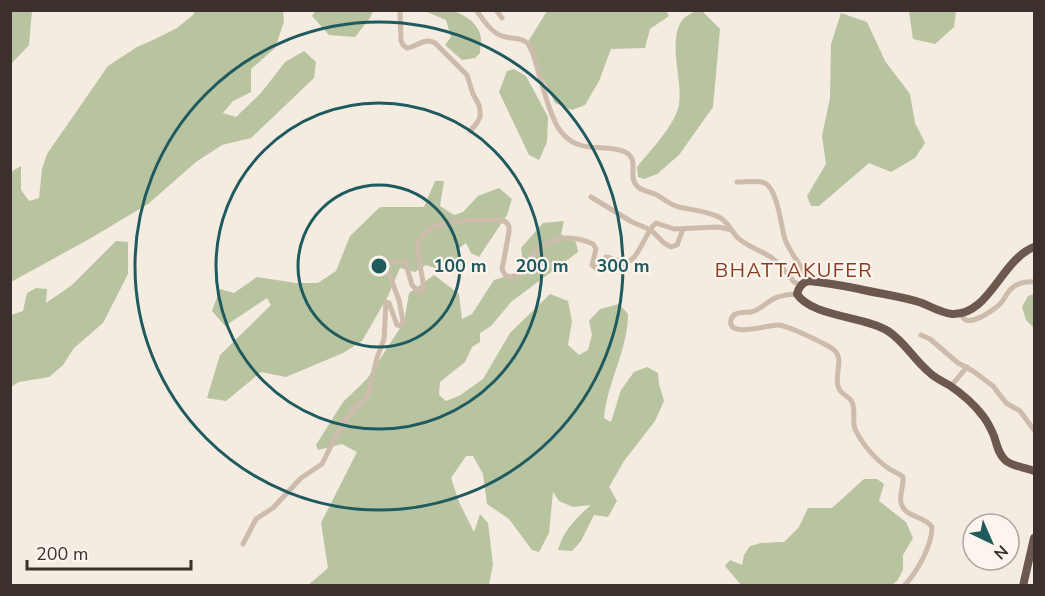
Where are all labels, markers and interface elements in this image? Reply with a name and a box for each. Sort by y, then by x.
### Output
text: 100 m [433,254,487,278]
text: 200 m [515,254,569,278]
text: 300 m [596,254,650,278]
centre of rings [369,256,389,276]
district label: BHATTAKUFER [715,257,873,284]
north arrow [961,512,1021,572]
scale bar [27,533,190,571]
text: N [989,540,1013,564]
text: 200 m [36,542,88,566]

